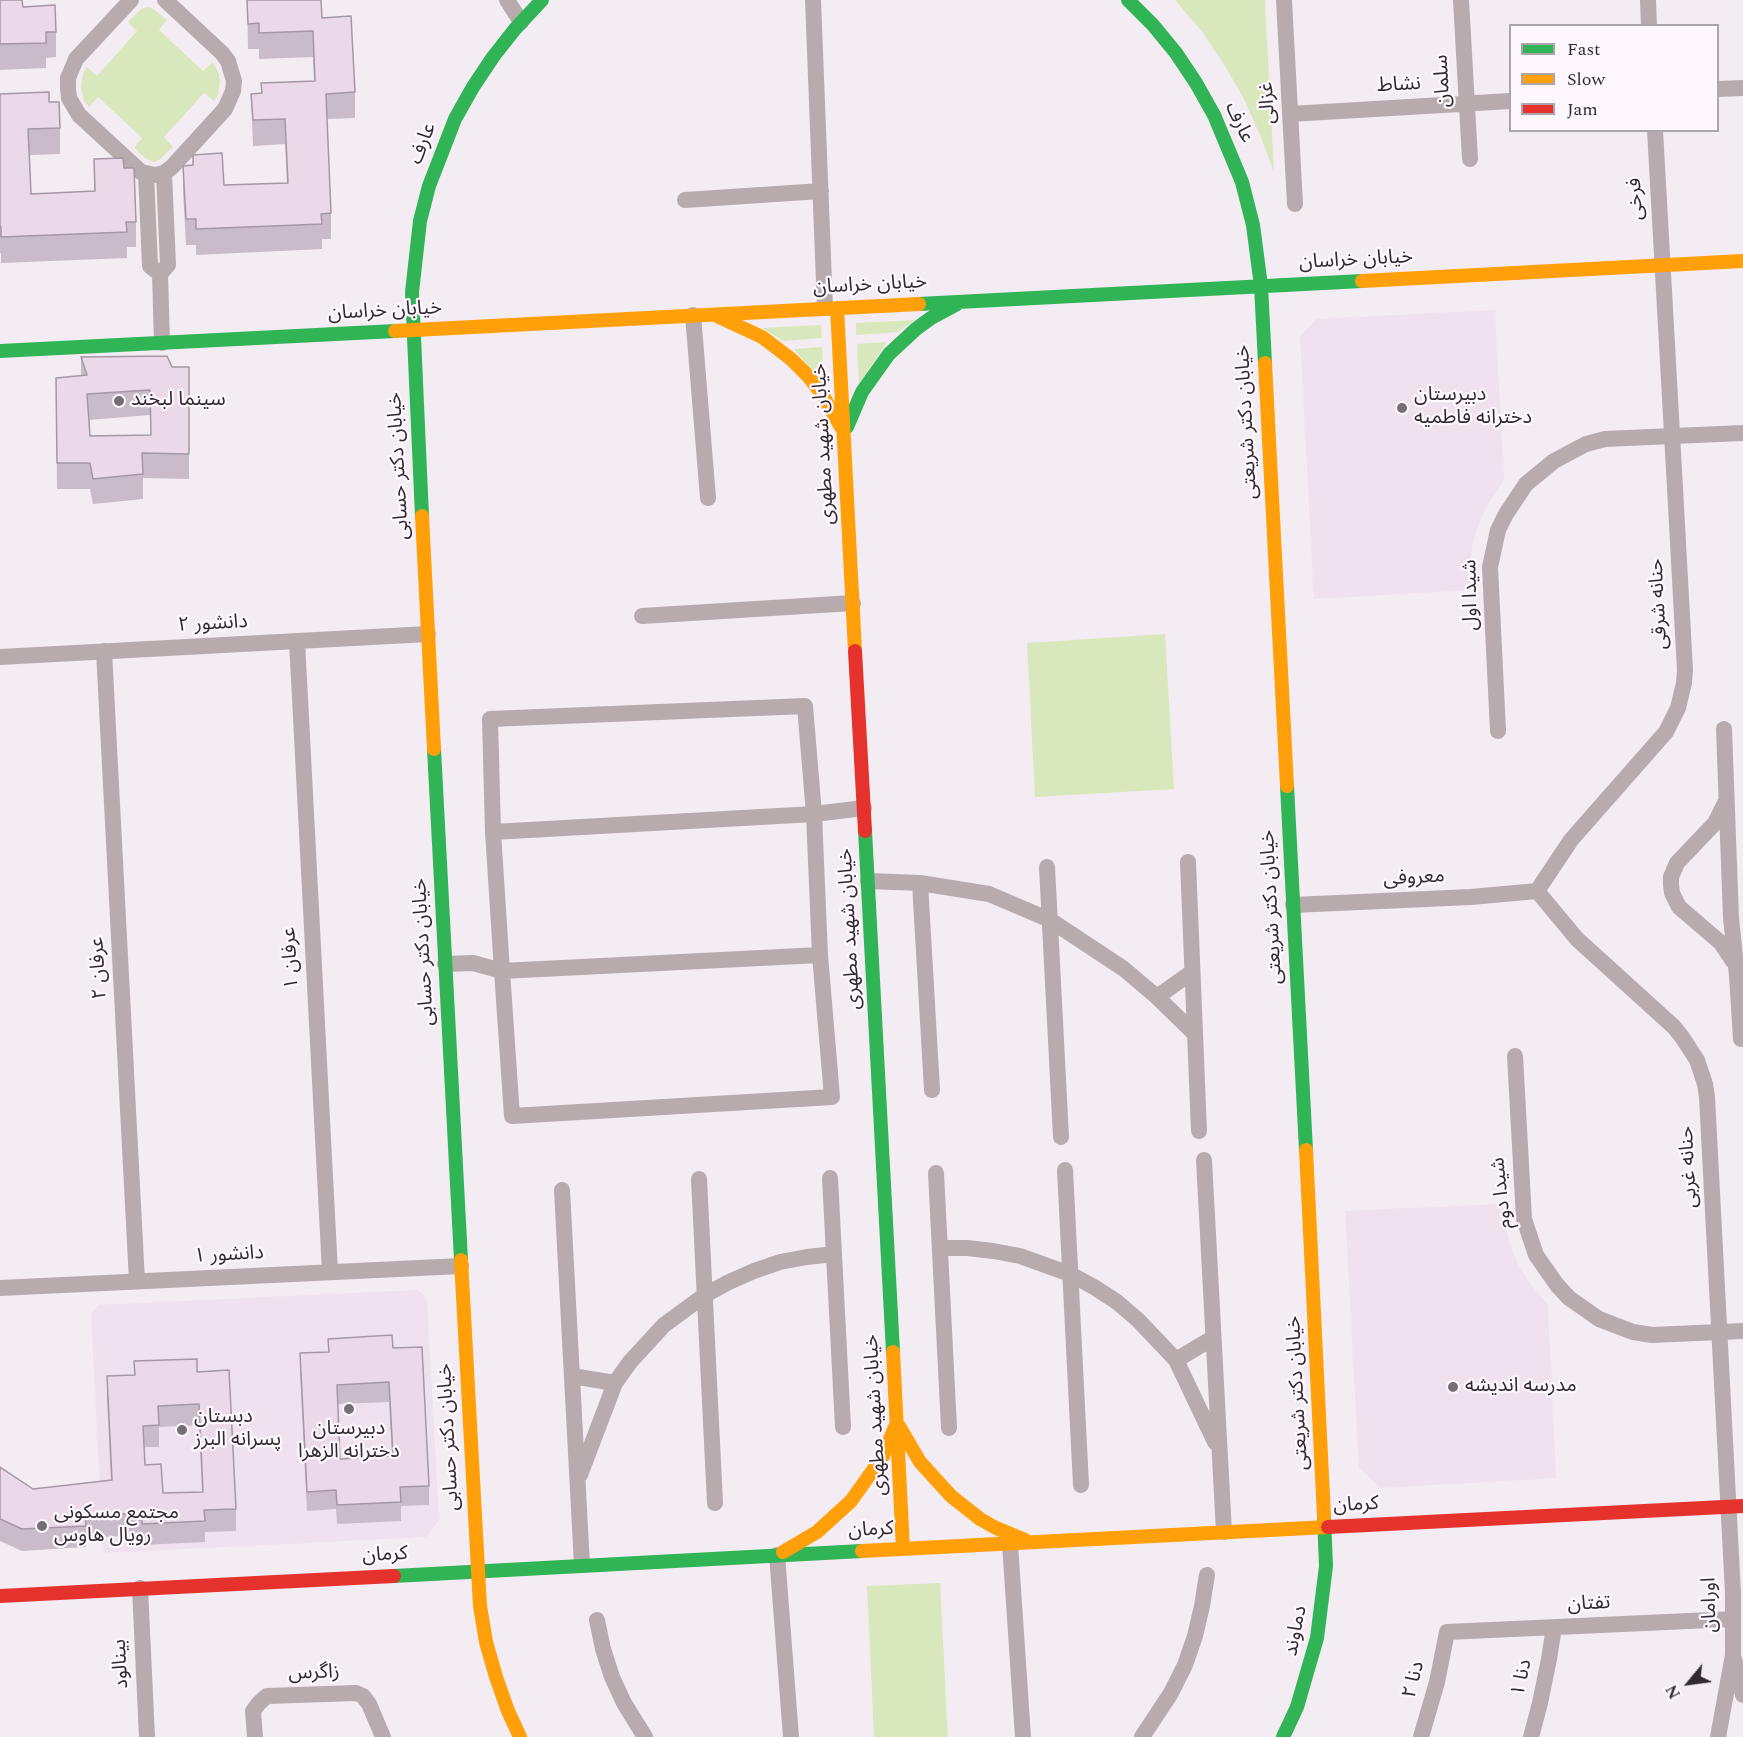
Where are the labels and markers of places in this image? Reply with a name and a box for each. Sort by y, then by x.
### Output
place label: دبیرستان دخترانه فاطمیه [1414,384,1532,431]
place label: سینما لبخند [131,389,226,413]
marker: سینما لبخند [112,394,126,408]
marker: دبیرستان دخترانه فاطمیه [1395,401,1409,415]
place label: مدرسه اندیشه [1465,1375,1577,1399]
marker: مدرسه اندیشه [1446,1380,1460,1394]
marker: دبیرستان دخترانه الزهرا [342,1402,356,1416]
place label: دبستان پسرانه البرز [194,1406,281,1453]
place label: دبیرستان دخترانه الزهرا [298,1418,400,1465]
marker: دبستان پسرانه البرز [175,1423,189,1437]
place label: مجتمع مسکونی رویال هاوس [54,1502,179,1549]
marker: مجتمع مسکونی رویال هاوس [35,1519,49,1533]

